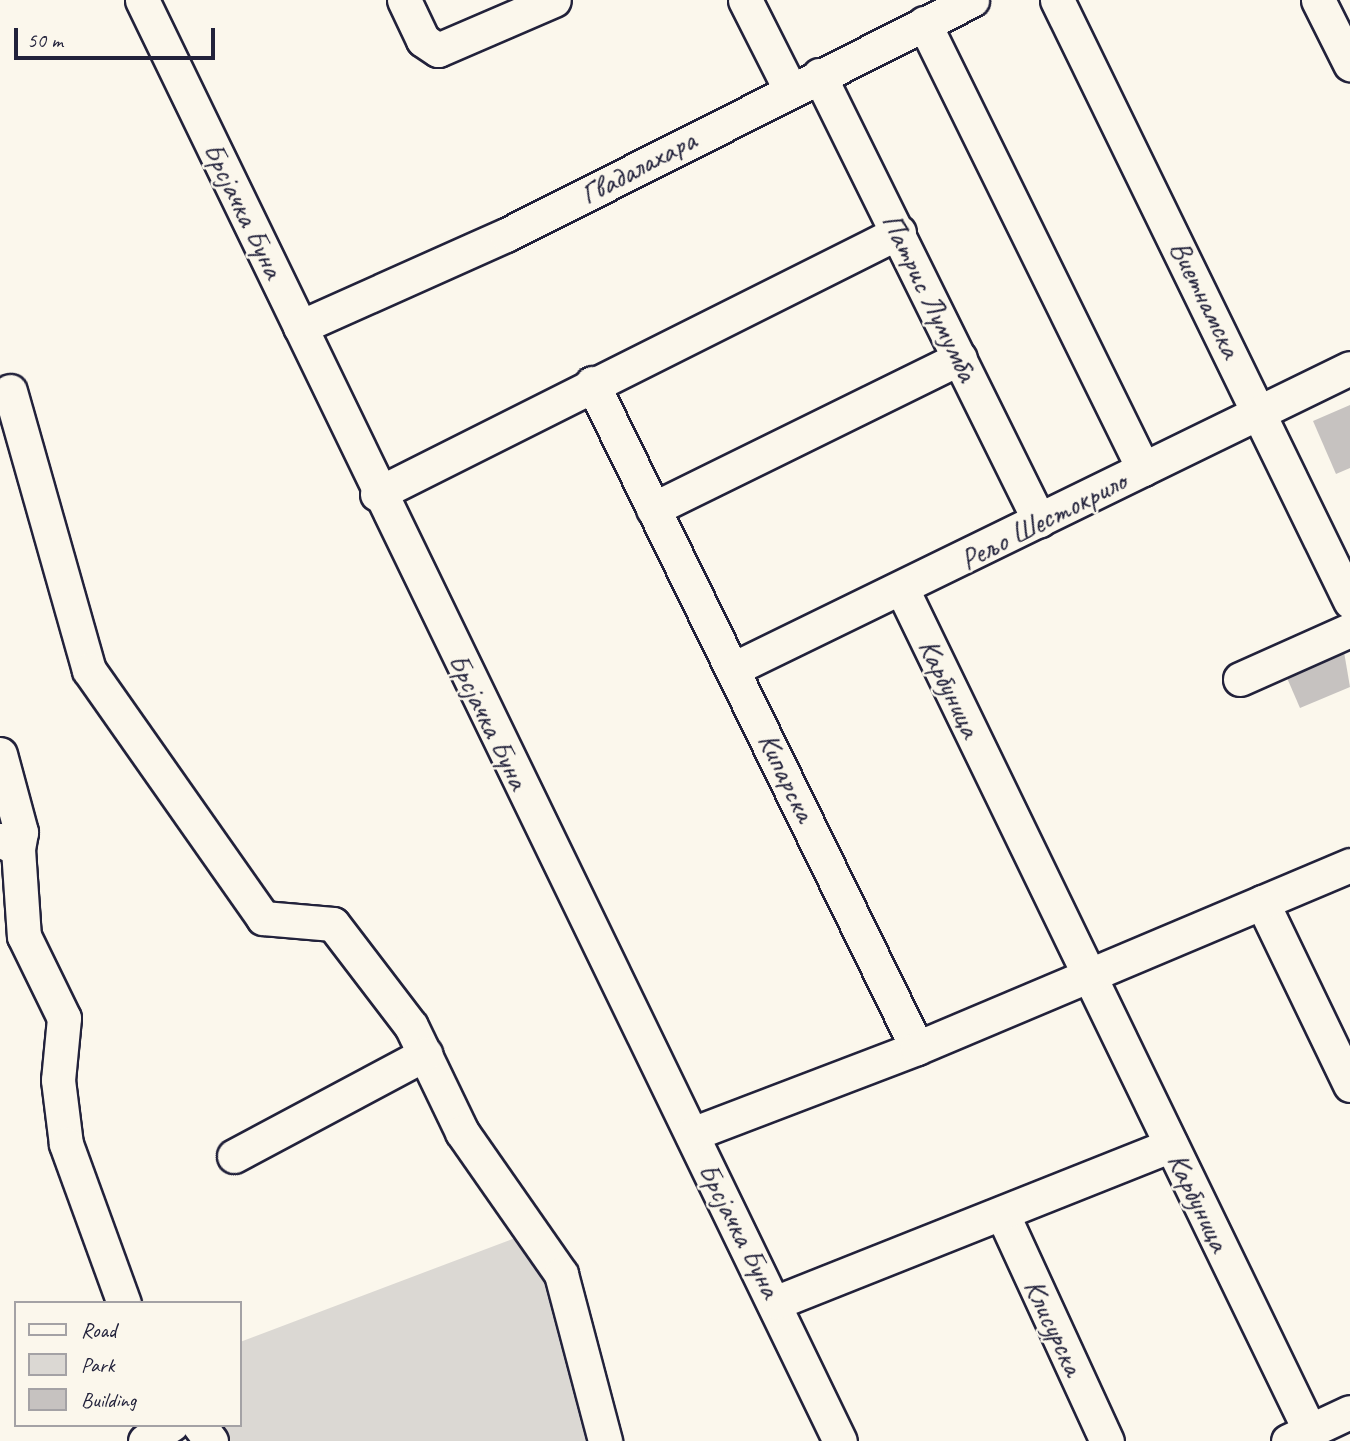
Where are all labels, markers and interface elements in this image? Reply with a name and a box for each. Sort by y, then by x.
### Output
scale bar [18,14,219,58]
text: 50 m [27,27,63,53]
street label: Гвадалахара [574,122,702,212]
street label: Брсјачка Буна [196,137,292,283]
street label: Патрис Лумумба [874,207,986,387]
street label: Виетнамска [1162,234,1250,364]
street label: Рељо Шестокрило [954,463,1132,577]
street label: Карбуница [911,633,989,743]
street label: Брсјачка Буна [441,648,537,794]
street label: Кипарска [750,727,824,827]
street label: Карбуница [1160,1147,1238,1257]
street label: Брсјачка Буна [691,1157,789,1303]
street label: Клисурска [1016,1273,1092,1381]
legend [14,1301,242,1427]
text: Road [81,1317,116,1343]
text: Park [81,1352,114,1378]
text: Building [81,1387,136,1413]

